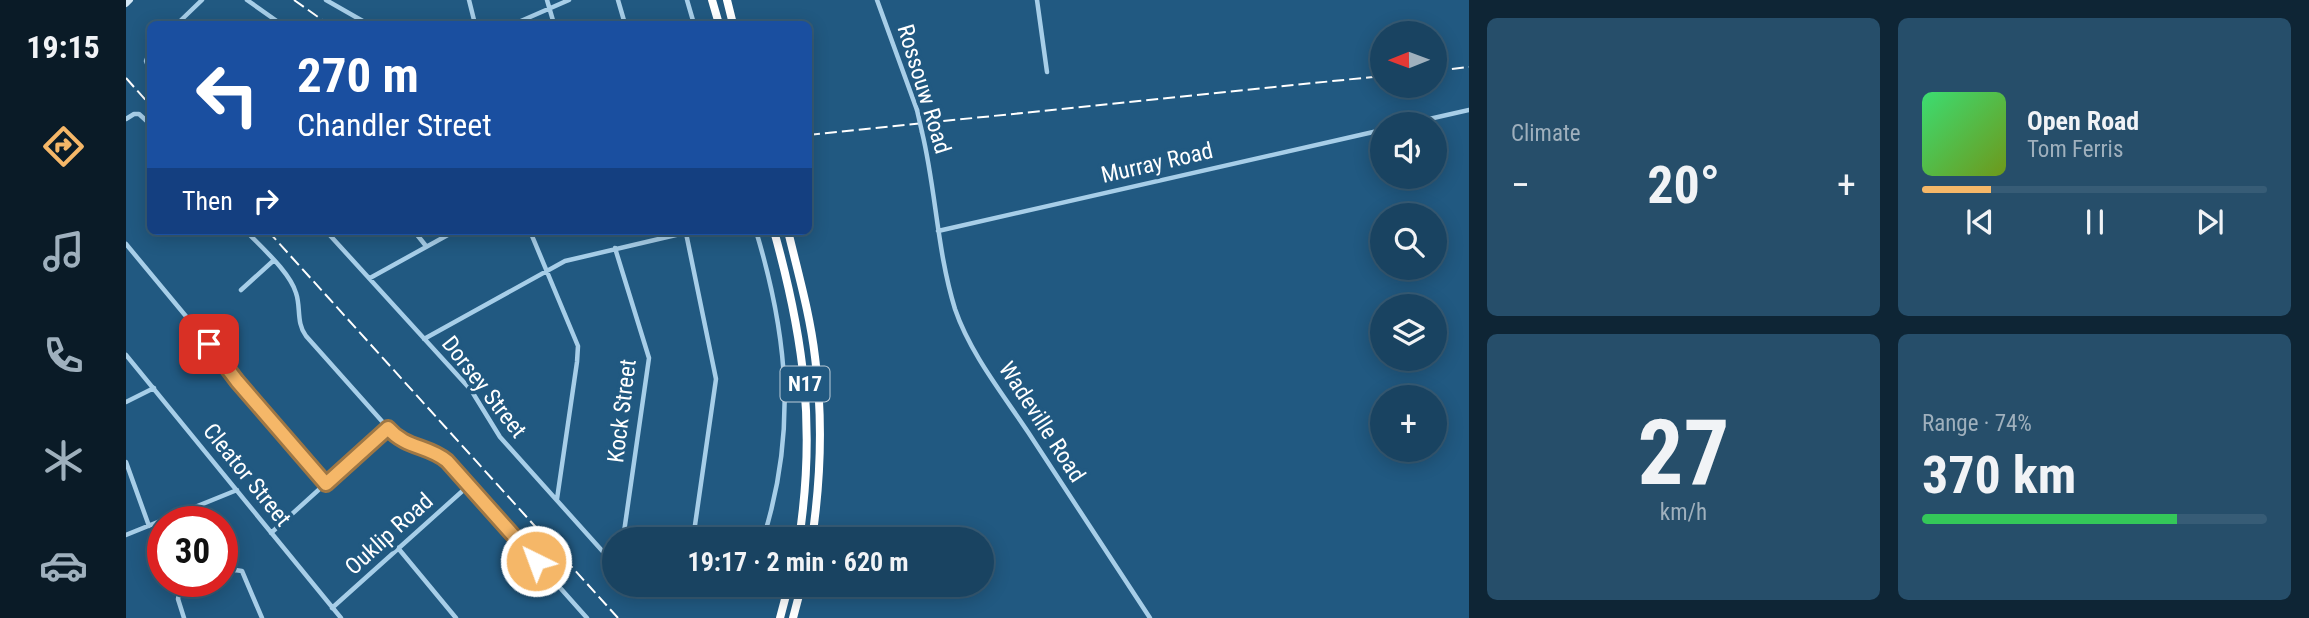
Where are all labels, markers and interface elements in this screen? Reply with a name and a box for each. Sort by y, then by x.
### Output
street label: Rossouw Road [892,21,956,157]
north arrow [1370,21,1447,98]
map controls [1370,21,1447,462]
text: 19:15 [26,28,100,66]
text: 270 m [297,47,419,104]
icon: left [182,49,273,140]
text: Chandler Street [297,106,492,144]
text: Open Road [2027,106,2139,136]
button: sound [1370,112,1447,189]
text: Climate [1511,120,1581,147]
icon: directions [39,122,88,171]
text: Tom Ferris [2027,136,2123,163]
street label: Murray Road [1098,137,1216,189]
text: 20° [1647,155,1720,216]
text: − [1511,163,1530,207]
text: + [1837,163,1856,207]
icon: right [247,182,285,220]
text: Then [182,186,233,216]
button: search [1370,203,1447,280]
icon: previous [1961,203,1999,241]
icon: pause [2076,203,2114,241]
icon: next [2191,203,2229,241]
icon: music [39,227,88,276]
button: layers [1370,294,1447,371]
pin [179,314,239,374]
icon: arrive [190,325,228,363]
icon: phone [39,331,88,380]
street label: Dorsey Street [436,331,532,443]
street label: Wadeville Road [993,357,1091,487]
street label: Kock Street [602,358,642,464]
road number: N17 [780,366,830,402]
button: + [1370,385,1447,462]
text: 27 [1638,400,1729,506]
text: Range · 74% [1922,410,2032,437]
street label: Cleator Street [197,418,297,532]
icon: climate [39,436,88,485]
text: 370 km [1922,445,2076,506]
street label: Ouklip Road [340,488,438,580]
text: km/h [1660,499,1707,526]
speed limit sign: 30 [147,506,238,597]
position arrow [499,524,573,598]
icon: car [39,541,88,590]
text: 19:17 · 2 min · 620 m [688,547,908,577]

